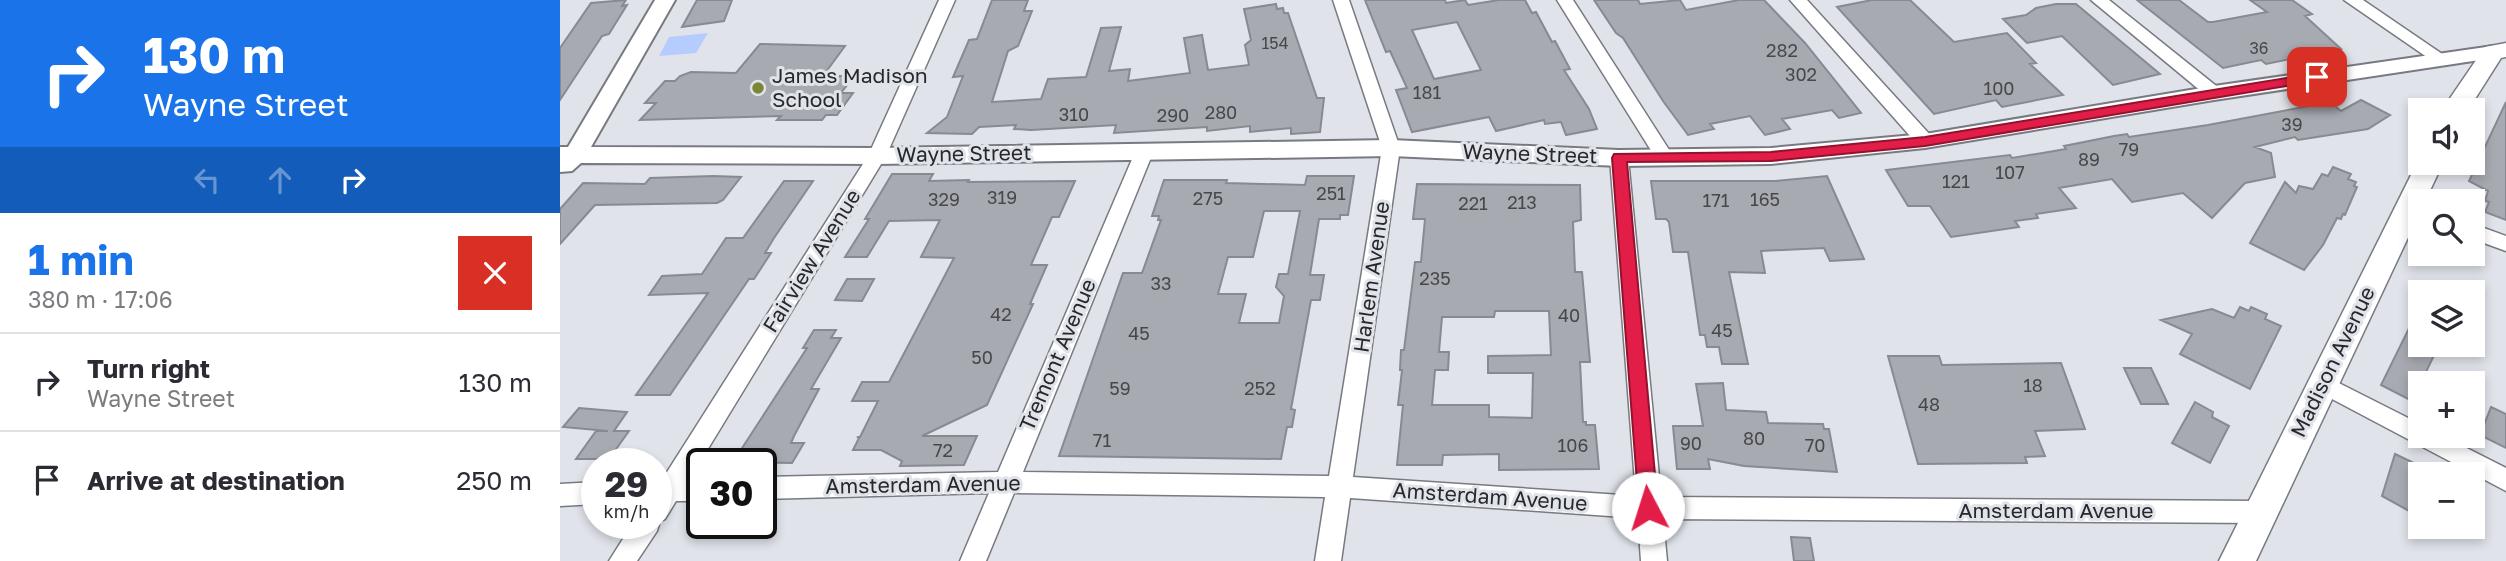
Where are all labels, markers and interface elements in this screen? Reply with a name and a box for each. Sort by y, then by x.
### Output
text: 130 m [143,25,285,84]
icon: right [28,28,119,119]
house number: 154 [1262,33,1288,53]
house number: 36 [2249,38,2269,58]
house number: 282 [1766,39,1798,61]
pin [2287,47,2347,107]
icon: arrive [2298,58,2336,96]
place label: James Madison School [772,62,928,112]
house number: 302 [1785,63,1817,85]
house number: 100 [1983,77,2015,99]
marker: James Madison School [750,80,766,96]
house number: 181 [1413,81,1441,103]
text: Wayne Street [143,85,349,123]
map controls [2408,98,2485,539]
button: sound [2408,98,2485,175]
house number: 280 [1205,101,1237,123]
house number: 310 [1059,103,1089,125]
house number: 290 [1157,104,1189,126]
house number: 39 [2281,113,2303,135]
street label: Wayne Street [1462,138,1598,168]
house number: 79 [2119,138,2139,160]
street label: Wayne Street [896,139,1032,167]
house number: 89 [2078,148,2100,170]
icon: left [188,161,226,199]
icon: ahead [261,161,299,199]
icon: right [334,161,372,199]
house number: 107 [1995,161,2025,183]
house number: 121 [1942,170,1970,192]
house number: 251 [1316,182,1346,204]
street label: Fairview Avenue [757,184,866,337]
house number: 319 [987,186,1017,208]
house number: 275 [1193,187,1223,209]
house number: 329 [928,188,960,210]
house number: 165 [1750,188,1780,210]
house number: 171 [1703,189,1730,211]
button: search [2408,189,2485,266]
house number: 213 [1507,191,1537,213]
house number: 221 [1458,192,1488,214]
street label: Harlem Avenue [1348,199,1395,354]
text: 1 min [28,234,134,284]
button: close [458,236,532,310]
house number: 235 [1419,267,1451,289]
house number: 33 [1150,272,1172,294]
street label: Tremont Avenue [1013,275,1101,435]
button: layers [2408,280,2485,357]
street label: Madison Avenue [2284,282,2380,441]
text: 380 m · 17:06 [28,285,173,313]
house number: 42 [990,303,1012,325]
house number: 40 [1558,304,1580,326]
house number: 45 [1711,319,1733,341]
house number: 45 [1128,322,1150,344]
house number: 50 [971,346,993,368]
text: Turn right [87,353,210,384]
icon: right [28,363,66,401]
text: 130 m [459,367,532,398]
button: + [2408,371,2485,448]
house number: 18 [2023,374,2043,396]
house number: 59 [1109,377,1131,399]
house number: 252 [1244,377,1276,399]
text: Wayne Street [87,384,235,412]
house number: 48 [1918,393,1940,415]
house number: 80 [1743,427,1765,449]
house number: 71 [1093,429,1111,451]
house number: 90 [1680,432,1702,454]
house number: 106 [1558,434,1588,456]
house number: 70 [1805,434,1825,456]
house number: 72 [933,439,953,461]
speed limit sign: 30 [686,448,777,539]
icon: arrive [28,461,66,499]
button: − [2408,462,2485,539]
text: 29 [605,463,648,505]
text: Arrive at destination [87,465,345,496]
text: 250 m [456,465,532,496]
street label: Amsterdam Avenue [825,469,1021,499]
position arrow [1611,471,1685,545]
street label: Amsterdam Avenue [1392,476,1588,516]
street label: Amsterdam Avenue [1958,497,2154,523]
text: km/h [604,500,649,522]

